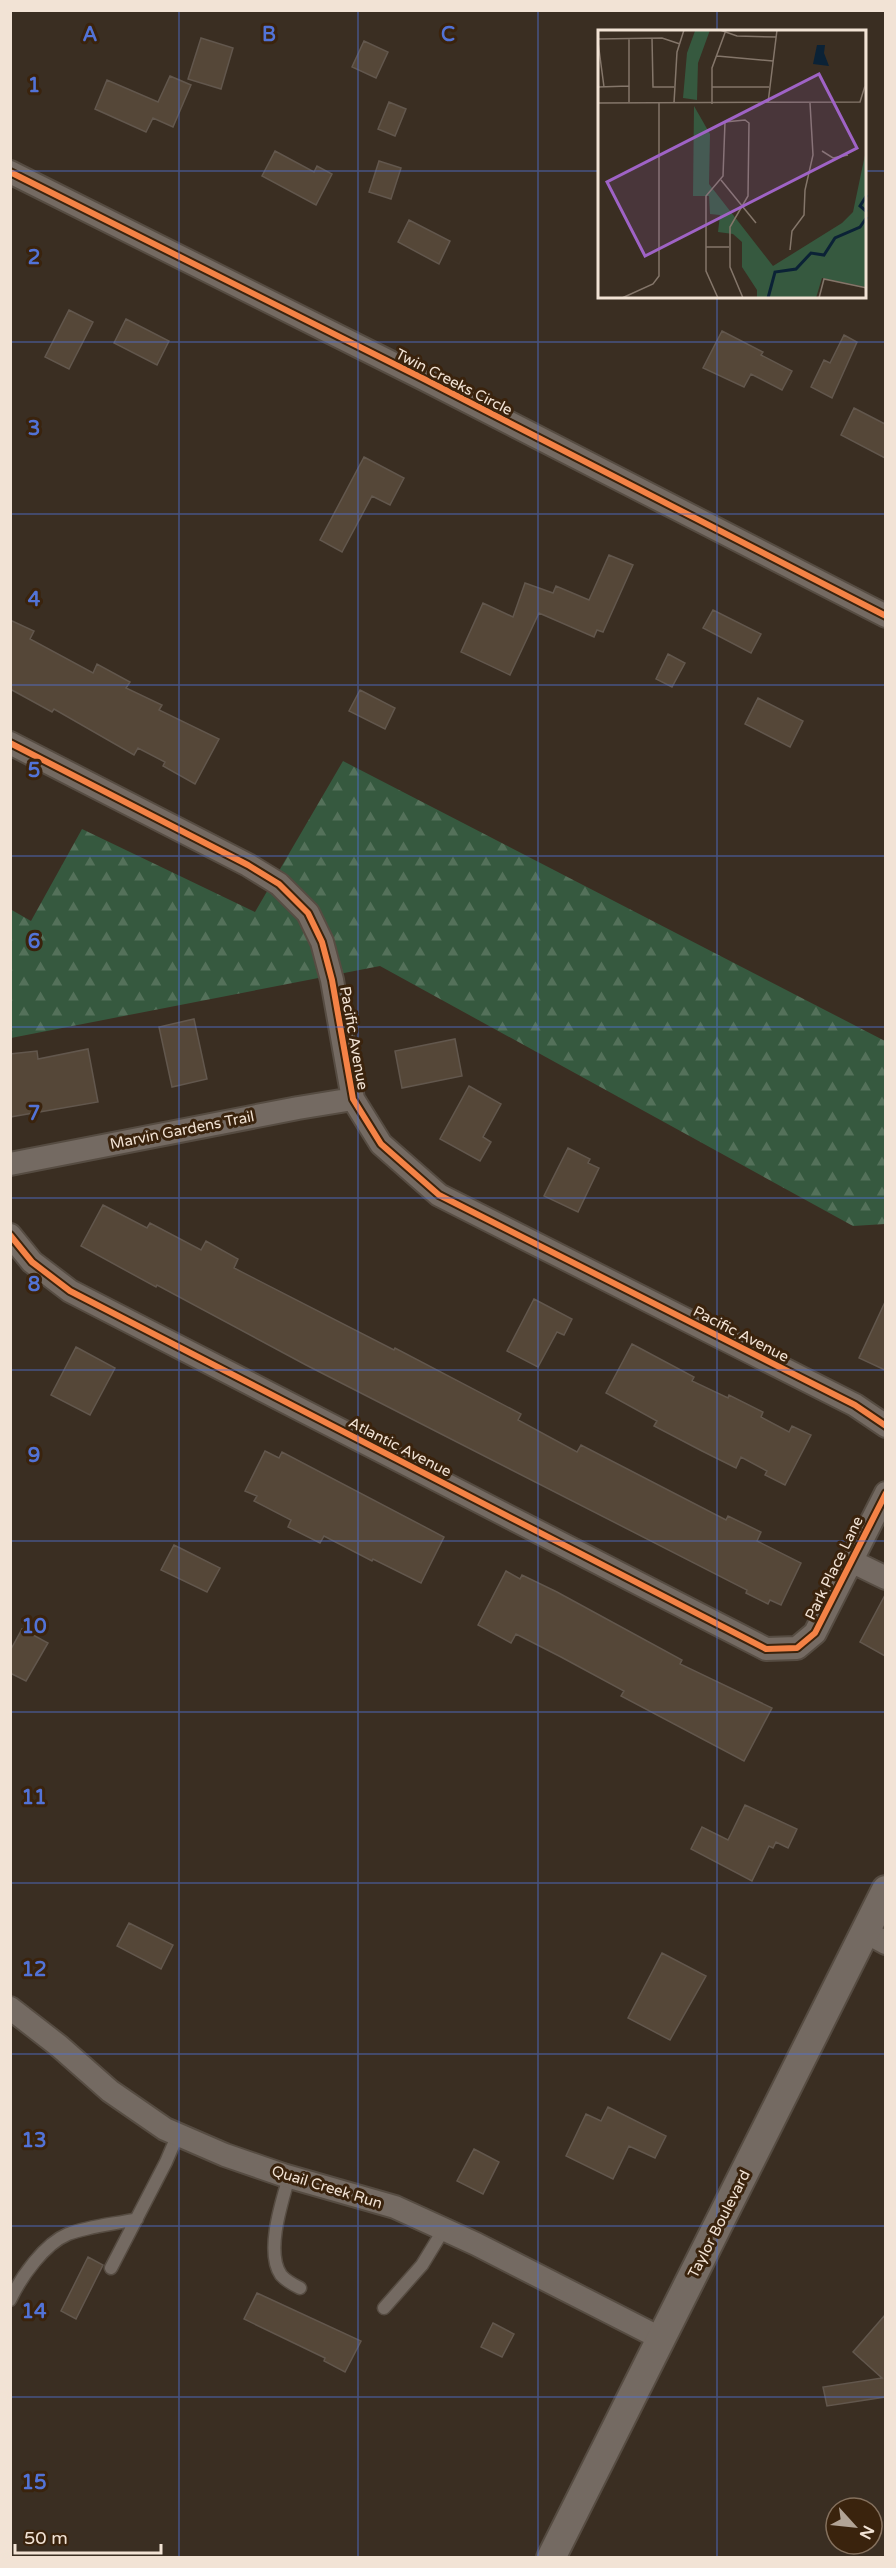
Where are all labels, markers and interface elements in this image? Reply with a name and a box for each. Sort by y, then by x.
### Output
text: A [83,23,98,47]
text: B [262,23,276,47]
text: C [441,23,455,47]
inset map [598,30,866,298]
text: 1 [28,74,40,98]
text: 2 [28,246,40,270]
street label: Twin Creeks Circle [393,345,515,419]
text: 3 [28,417,40,441]
text: 4 [28,588,41,612]
text: 5 [28,759,40,783]
text: 6 [28,930,40,954]
street label: Pacific Avenue [336,985,372,1091]
text: 7 [28,1102,40,1126]
street label: Marvin Gardens Trail [108,1107,256,1153]
text: 8 [28,1273,40,1297]
street label: Pacific Avenue [690,1302,792,1366]
street label: Atlantic Avenue [346,1413,454,1481]
text: 9 [28,1444,40,1468]
street label: Park Place Lane [801,1513,867,1623]
text: 10 [21,1615,47,1639]
text: 11 [21,1786,47,1810]
text: 12 [21,1958,47,1982]
text: 13 [21,2129,47,2153]
street label: Quail Creek Run [269,2162,385,2212]
street label: Taylor Boulevard [684,2167,754,2281]
text: 14 [21,2300,47,2324]
text: 15 [21,2471,47,2495]
north arrow [824,2496,884,2556]
scale bar [15,2517,160,2555]
text: N [855,2522,878,2543]
text: 50 m [24,2527,68,2549]

